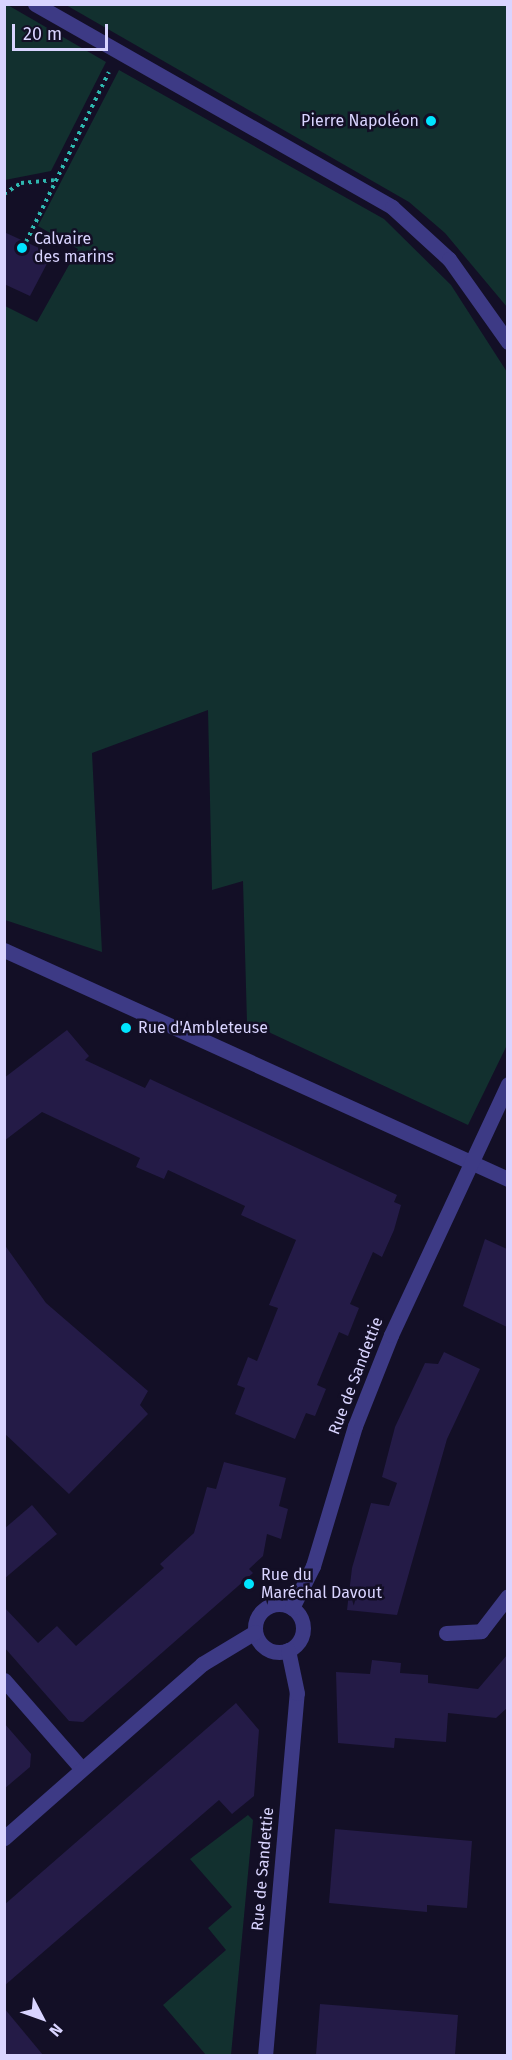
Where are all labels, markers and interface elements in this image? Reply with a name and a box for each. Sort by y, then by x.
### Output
scale bar [15,12,111,50]
text: 20 m [23,23,62,45]
place label: Pierre Napoléon [301,111,419,131]
marker: Pierre Napoléon [424,114,438,128]
place label: Calvaire des marins [34,229,114,267]
marker: Calvaire des marins [15,241,29,255]
place label: Rue d'Ambleteuse [138,1018,268,1038]
marker: Rue d'Ambleteuse [119,1021,133,1035]
street label: Rue de Sandettie [325,1315,387,1437]
place label: Rue du Maréchal Davout [261,1565,382,1603]
marker: Rue du Maréchal Davout [242,1577,256,1591]
street label: Rue de Sandettie [248,1806,278,1932]
north arrow [12,1988,72,2048]
text: N [45,2020,67,2040]

